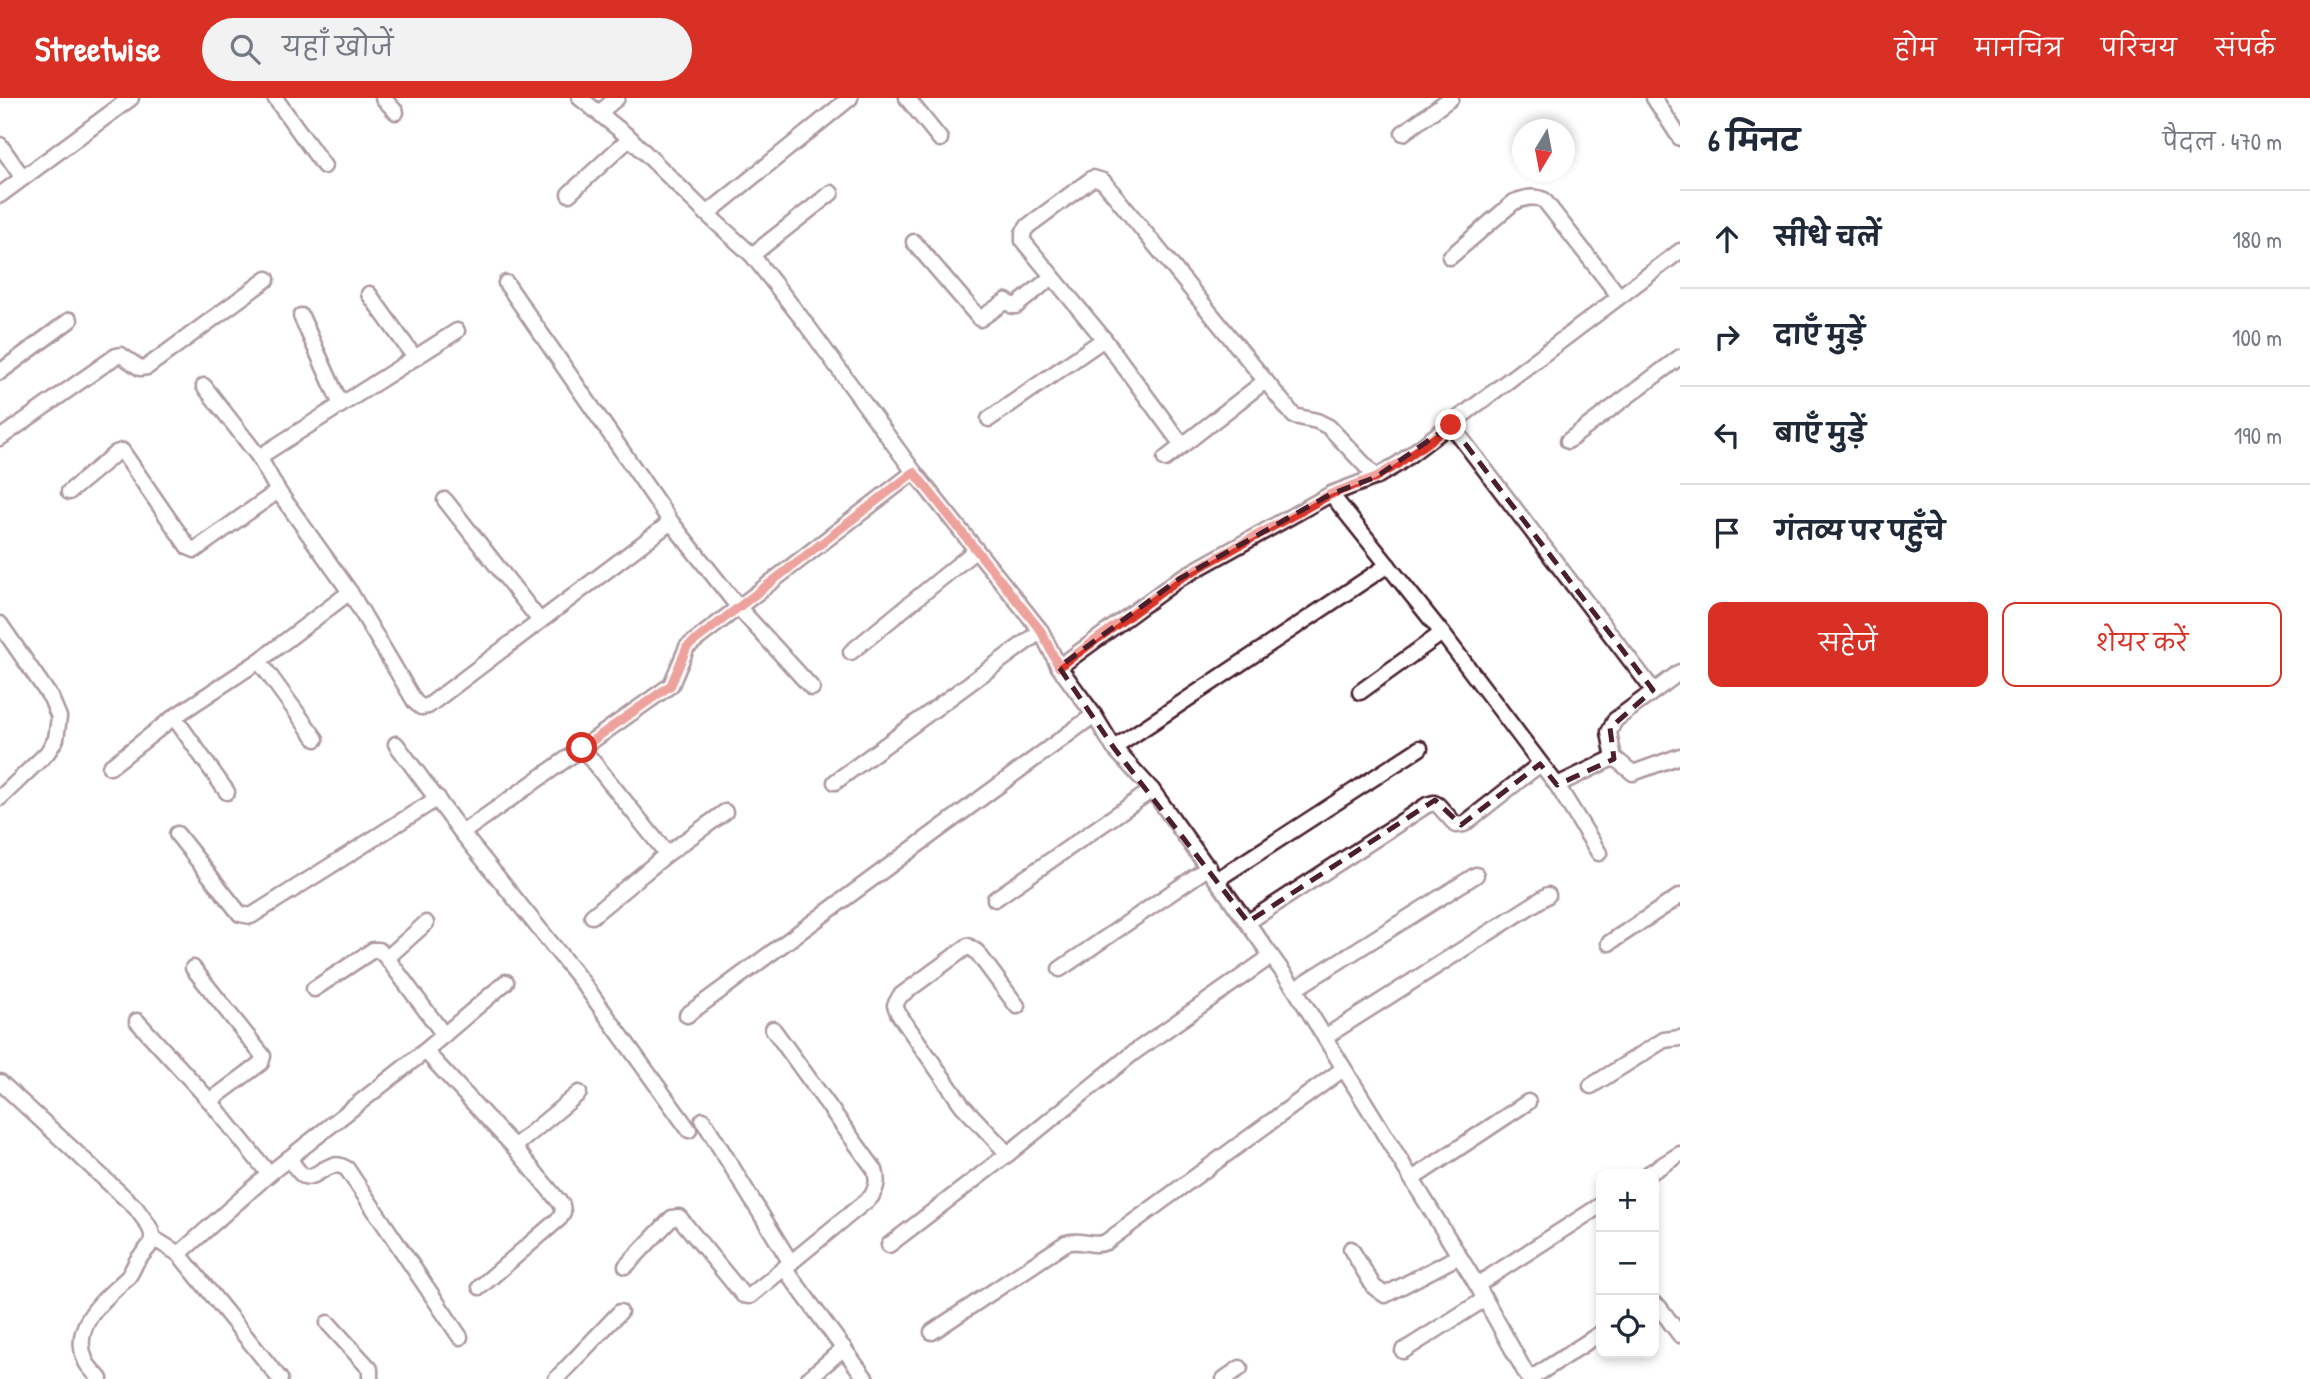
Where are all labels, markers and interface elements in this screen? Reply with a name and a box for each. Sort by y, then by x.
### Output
search box [202,18,692,81]
text: Streetwise [35,27,160,71]
text: यहाँ खोजें [282,29,393,64]
icon: search [226,30,264,68]
text: होम [1894,31,1937,63]
text: मानचित्र [1975,31,2063,63]
text: परिचय [2101,31,2177,63]
text: संपर्क [2215,31,2275,63]
north arrow [1512,119,1575,182]
text: 6 मिनट [1708,120,1800,160]
text: पैदल · 470 m [2162,126,2282,157]
text: सीधे चलें [1775,219,1881,254]
icon: ahead [1708,220,1746,258]
text: 180 m [2232,224,2282,255]
text: दाएँ मुड़ें [1775,317,1865,352]
icon: right [1708,318,1746,356]
text: 100 m [2232,322,2282,353]
route end [1435,409,1466,440]
text: बाएँ मुड़ें [1775,415,1866,450]
icon: left [1708,416,1746,454]
text: 190 m [2234,420,2282,451]
text: गंतव्य पर पहुँचे [1775,513,1945,548]
icon: arrive [1708,514,1746,552]
button: सहेजें [1708,602,1988,687]
button: शेयर करें [2002,602,2282,687]
route start [566,732,597,763]
map controls [1596,1169,1659,1358]
button: + [1596,1169,1659,1232]
button: − [1596,1232,1659,1295]
button: locate [1596,1295,1659,1358]

